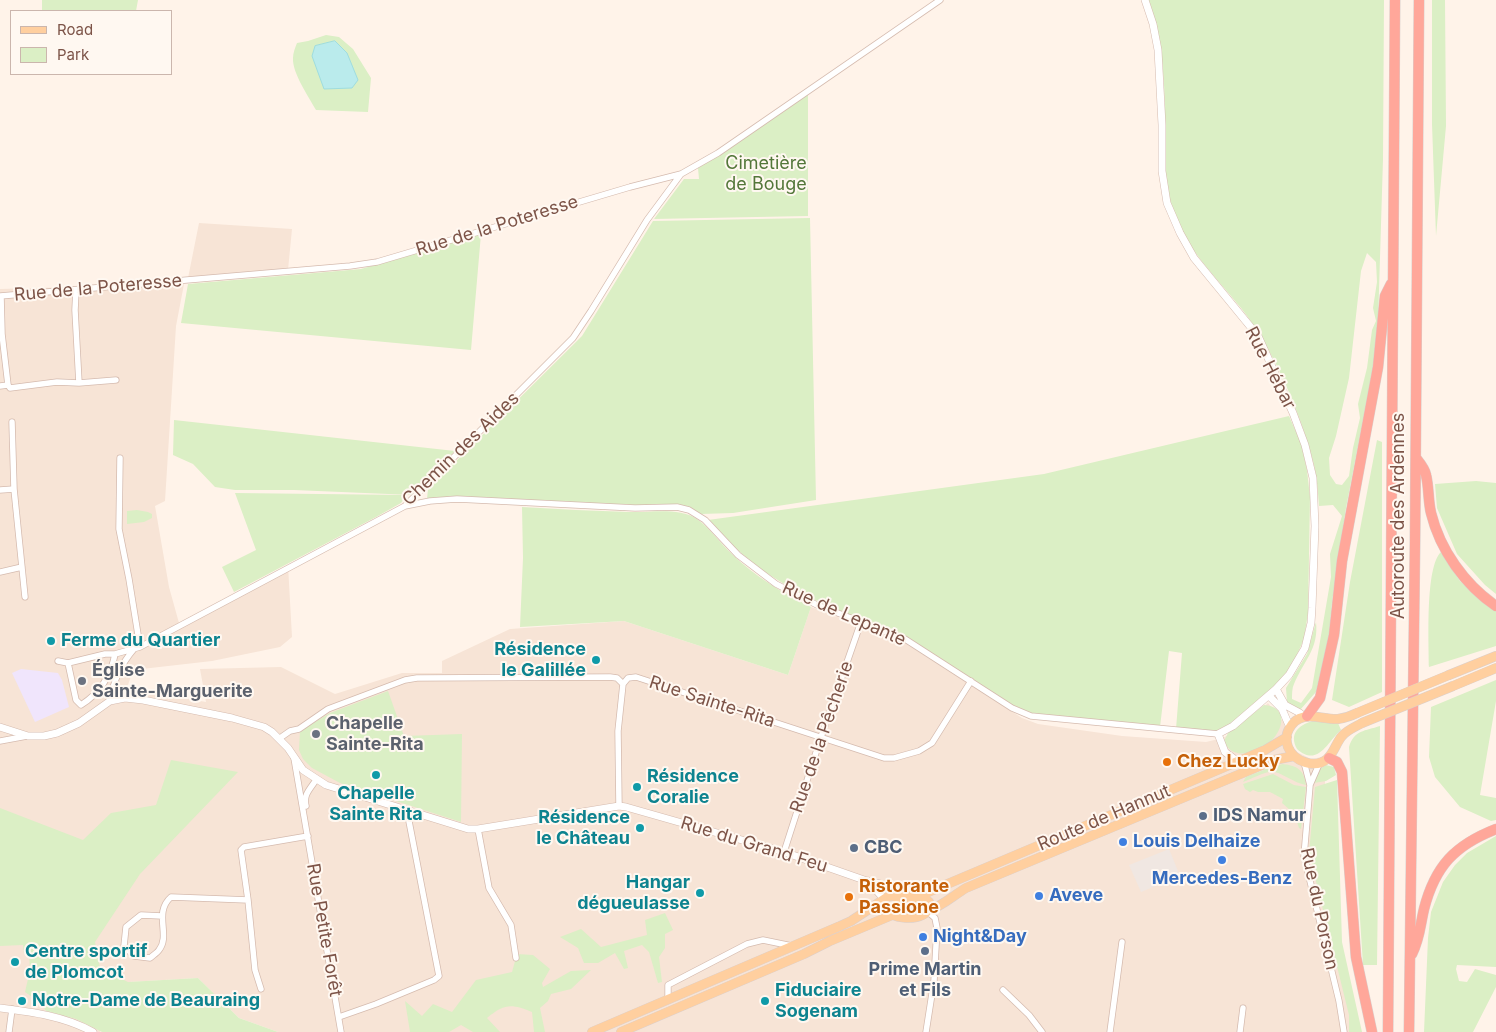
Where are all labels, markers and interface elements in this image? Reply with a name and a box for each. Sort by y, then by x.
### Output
legend [10,10,172,75]
text: Road [57,20,93,39]
text: Park [57,45,89,64]
park label: Cimetière de Bouge [725,153,807,195]
street label: Rue de la Poteresse [413,191,581,261]
street label: Rue de la Poteresse [13,270,183,306]
street label: Rue Hébar [1240,323,1300,413]
street label: Chemin des Aides [398,388,524,510]
street label: Autoroute des Ardennes [1388,413,1410,619]
street label: Rue de Lepante [779,577,909,651]
place label: Ferme du Quartier [61,630,220,652]
marker: Ferme du Quartier [45,635,57,647]
place label: Résidence le Galillée [494,639,586,682]
marker: Résidence le Galillée [590,654,602,666]
street label: Rue de la Pêcherie [786,658,858,816]
place label: Église Sainte-Marguerite [92,660,253,702]
street label: Rue Sainte-Rita [646,671,778,733]
marker: Église Sainte-Marguerite [76,675,88,687]
place label: Chapelle Sainte-Rita [326,713,424,756]
marker: Chapelle Sainte-Rita [310,728,322,740]
place label: Chez Lucky [1177,751,1280,773]
marker: Chez Lucky [1161,756,1173,768]
place label: Résidence Coralie [647,766,739,809]
marker: Chapelle Sainte Rita [370,769,382,781]
street label: Route de Hannut [1034,780,1174,856]
marker: Résidence Coralie [631,781,643,793]
place label: Chapelle Sainte Rita [329,783,423,826]
place label: IDS Namur [1213,805,1306,827]
place label: Résidence le Château [536,807,630,850]
marker: IDS Namur [1197,810,1209,822]
street label: Rue du Grand Feu [678,812,830,878]
marker: Résidence le Château [634,822,646,834]
place label: Louis Delhaize [1133,831,1260,853]
marker: Louis Delhaize [1117,836,1129,848]
place label: CBC [864,837,903,859]
marker: CBC [848,842,860,854]
street label: Rue du Porson [1296,846,1342,972]
marker: Mercedes-Benz [1216,854,1228,866]
street label: Rue Petite Forêt [302,862,346,998]
place label: Mercedes-Benz [1152,868,1292,890]
place label: Hangar dégueulasse [577,872,690,914]
place label: Ristorante Passione [859,876,949,919]
place label: Aveve [1049,885,1103,907]
marker: Hangar dégueulasse [694,887,706,899]
marker: Aveve [1033,890,1045,902]
marker: Ristorante Passione [843,891,855,903]
place label: Night&Day [933,926,1027,948]
marker: Night&Day [917,931,929,943]
place label: Centre sportif de Plomcot [25,941,147,984]
marker: Prime Martin et Fils [919,945,931,957]
marker: Centre sportif de Plomcot [9,956,21,968]
place label: Prime Martin et Fils [869,959,981,1002]
place label: Fiduciaire Sogenam [775,980,861,1022]
place label: Notre-Dame de Beauraing [32,990,260,1012]
marker: Notre-Dame de Beauraing [16,995,28,1007]
marker: Fiduciaire Sogenam [759,995,771,1007]

